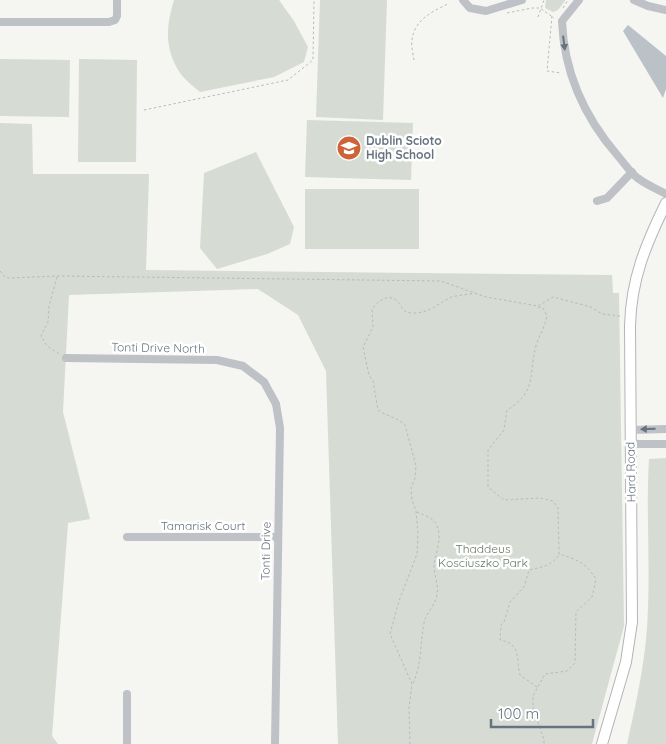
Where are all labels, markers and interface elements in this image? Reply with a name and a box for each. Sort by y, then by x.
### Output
one-way arrow [560,35,568,51]
place label: Dublin Scioto High School [366,133,442,162]
school or university icon: Dublin Scioto High School [336,135,362,161]
street label: Tonti Drive North [111,339,205,356]
one-way arrow [640,425,656,433]
street label: Hard Road [622,442,639,502]
street label: Tamarisk Court [161,518,245,533]
street label: Tonti Drive [257,521,274,581]
park label: Thaddeus Kosciuszko Park [438,541,528,570]
scale bar [491,696,594,728]
text: 100 m [498,704,539,723]

